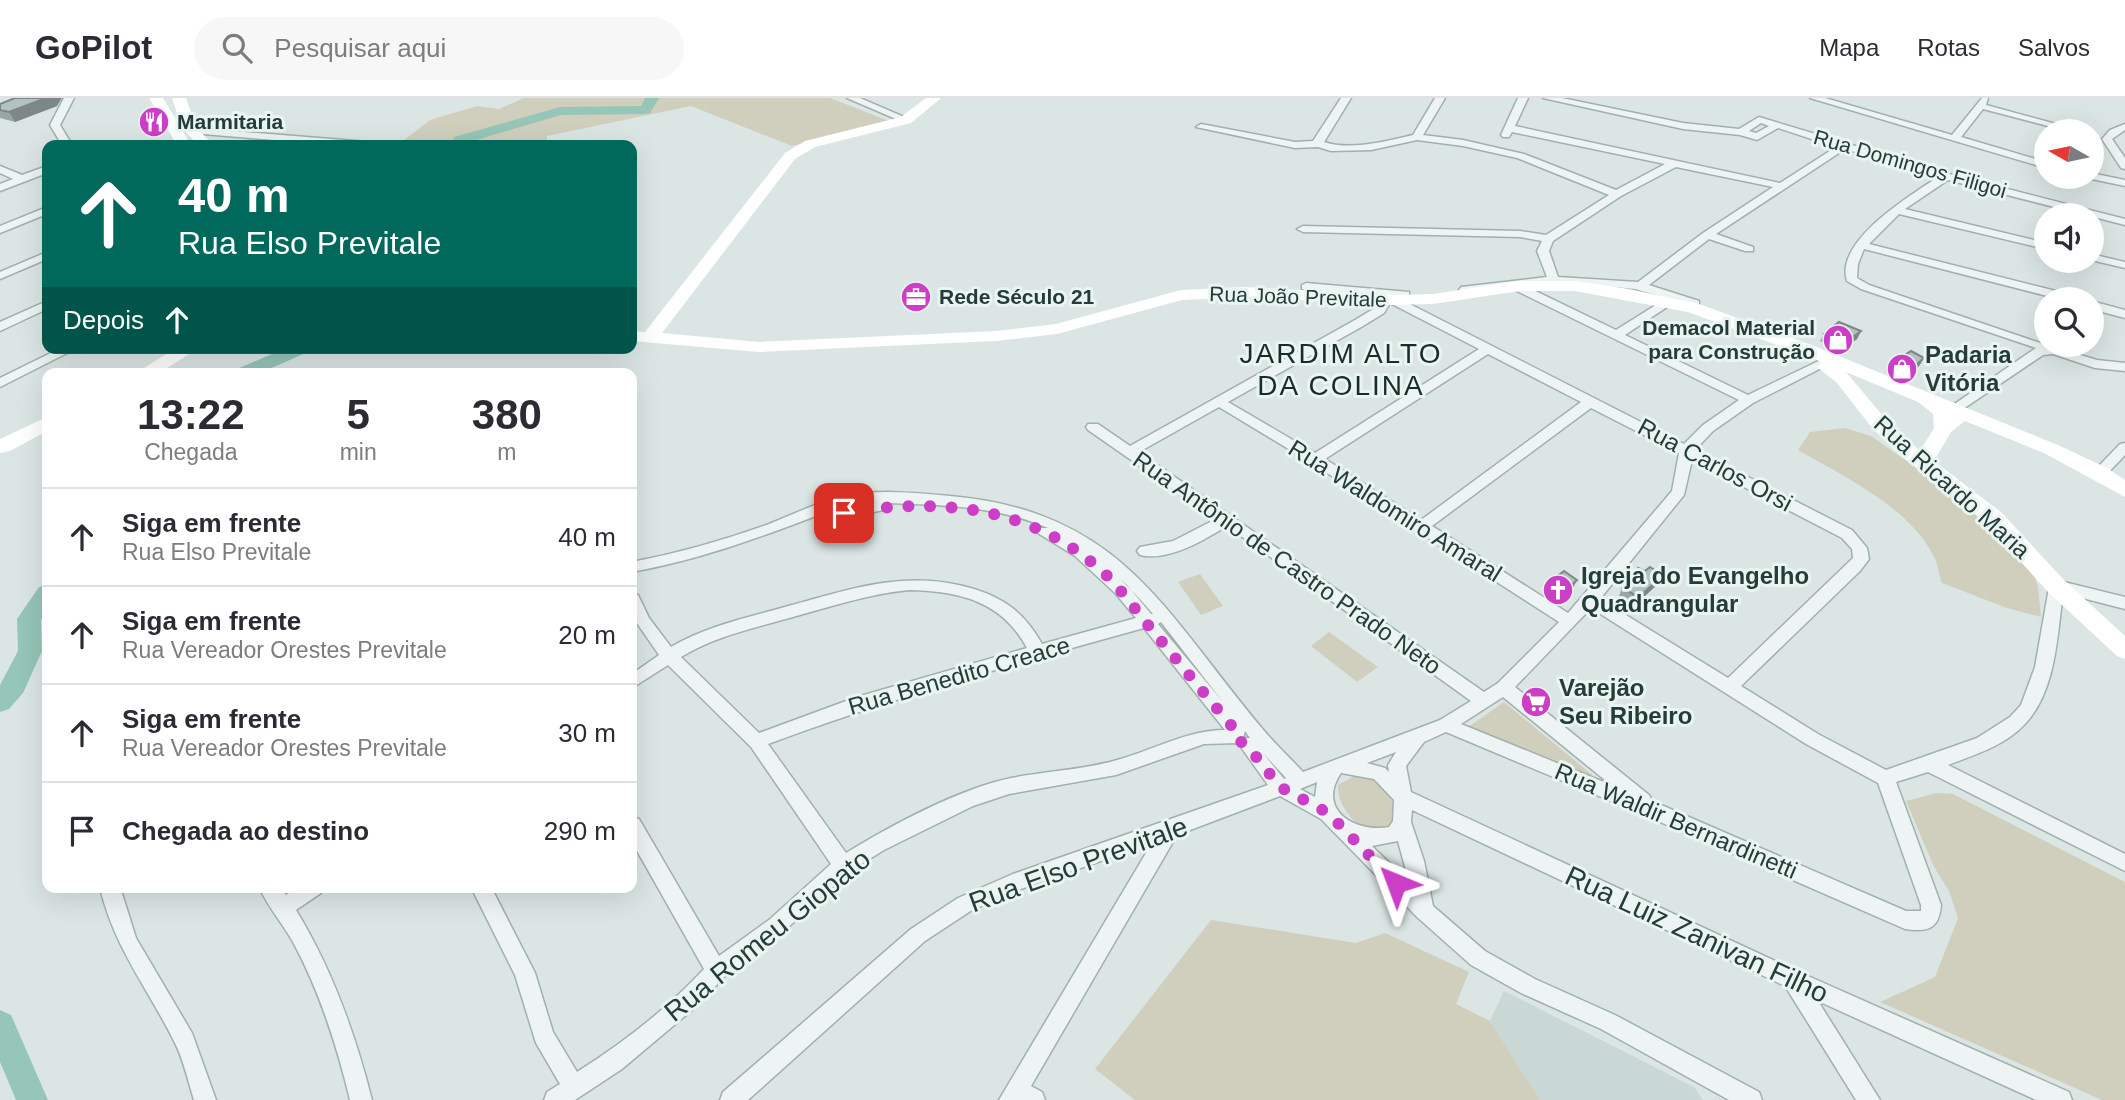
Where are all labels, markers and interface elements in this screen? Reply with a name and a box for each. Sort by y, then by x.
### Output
search box [194,17,684,80]
text: GoPilot [35,29,152,66]
icon: search [218,29,256,67]
text: Pesquisar aqui [274,33,446,63]
text: Mapa [1819,34,1879,61]
text: Rotas [1917,34,1980,61]
text: Salvos [2018,34,2090,61]
restaurant icon: Marmitaria [137,105,171,139]
place label: Marmitaria [177,110,284,133]
north arrow [2034,119,2104,189]
map controls [2034,119,2104,357]
street label: Rua Domingos Filigoi [1811,125,2009,202]
icon: ahead [63,168,154,259]
text: 40 m [178,168,290,222]
button: sound [2034,203,2104,273]
text: Rua Elso Previtale [178,225,441,261]
office icon: Rede Século 21 [899,280,933,314]
street label: Rua João Previtale [1209,282,1387,311]
place label: Rede Século 21 [939,285,1095,308]
button: search [2034,287,2104,357]
icon: ahead [158,301,196,339]
text: Depois [63,305,144,335]
place label: Demacol Material para Construção [1642,316,1815,363]
shop icon: Demacol Material para Construção [1821,323,1855,357]
district label: JARDIM ALTO DA COLINA [1239,338,1443,401]
place label: Padaria Vitória [1925,341,2012,396]
shop icon: Padaria Vitória [1885,352,1919,386]
text: 13:22 [137,391,245,438]
text: 5 [346,391,370,438]
text: 380 [472,391,542,438]
street label: Rua Ricardo Maria [1869,410,2036,564]
street label: Rua Carlos Orsi [1634,413,1797,517]
street label: Rua Waldomiro Amaral [1284,434,1507,587]
text: Chegada [144,439,238,465]
text: min [340,439,377,465]
text: m [497,439,516,465]
street label: Rua Antônio de Castro Prado Neto [1128,446,1446,680]
pin [814,483,874,543]
icon: arrive [825,494,863,532]
text: Siga em frente [122,508,301,538]
icon: ahead [63,518,101,556]
text: 40 m [558,522,616,552]
text: Rua Elso Previtale [122,539,311,565]
place label: Igreja do Evangelho Quadrangular [1581,562,1809,617]
church icon: Igreja do Evangelho Quadrangular [1541,573,1575,607]
text: Siga em frente [122,606,301,636]
icon: ahead [63,616,101,654]
text: 20 m [558,620,616,650]
street label: Rua Benedito Creace [845,631,1073,720]
text: Rua Vereador Orestes Previtale [122,637,447,663]
place label: Varejão Seu Ribeiro [1559,674,1692,729]
supermarket icon: Varejão Seu Ribeiro [1519,685,1553,719]
text: Siga em frente [122,704,301,734]
icon: ahead [63,714,101,752]
text: 30 m [558,718,616,748]
text: Rua Vereador Orestes Previtale [122,735,447,761]
street label: Rua Waldir Bernardinetti [1551,757,1801,884]
street label: Rua Elso Previtale [965,811,1192,918]
icon: arrive [63,812,101,850]
text: Chegada ao destino [122,816,369,846]
text: 290 m [544,816,616,846]
street label: Rua Romeu Giopato [658,843,876,1028]
position arrow [1359,846,1433,920]
street label: Rua Luiz Zanivan Filho [1560,860,1833,1009]

